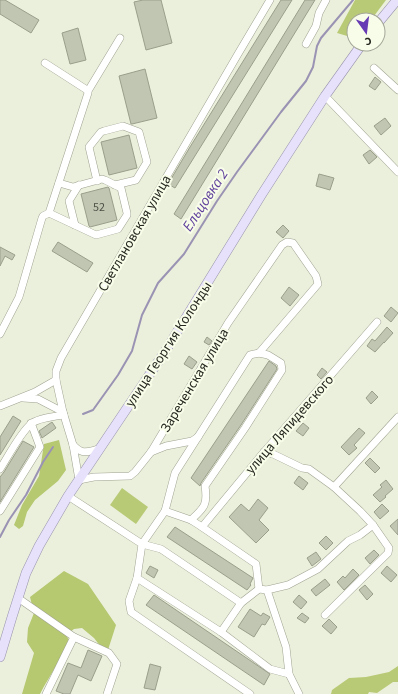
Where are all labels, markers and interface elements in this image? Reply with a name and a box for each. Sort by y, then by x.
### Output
north arrow [346,12,386,52]
text: С [363,33,373,49]
water label: Ельцовка 2 [177,165,233,235]
street label: Светлановская улица [93,171,176,296]
house number: 52 [93,199,105,216]
street label: улица Георгия Колонды [121,278,217,411]
street label: Зареченская улица [156,325,234,436]
street label: улица Ляпидевского [241,371,339,479]

